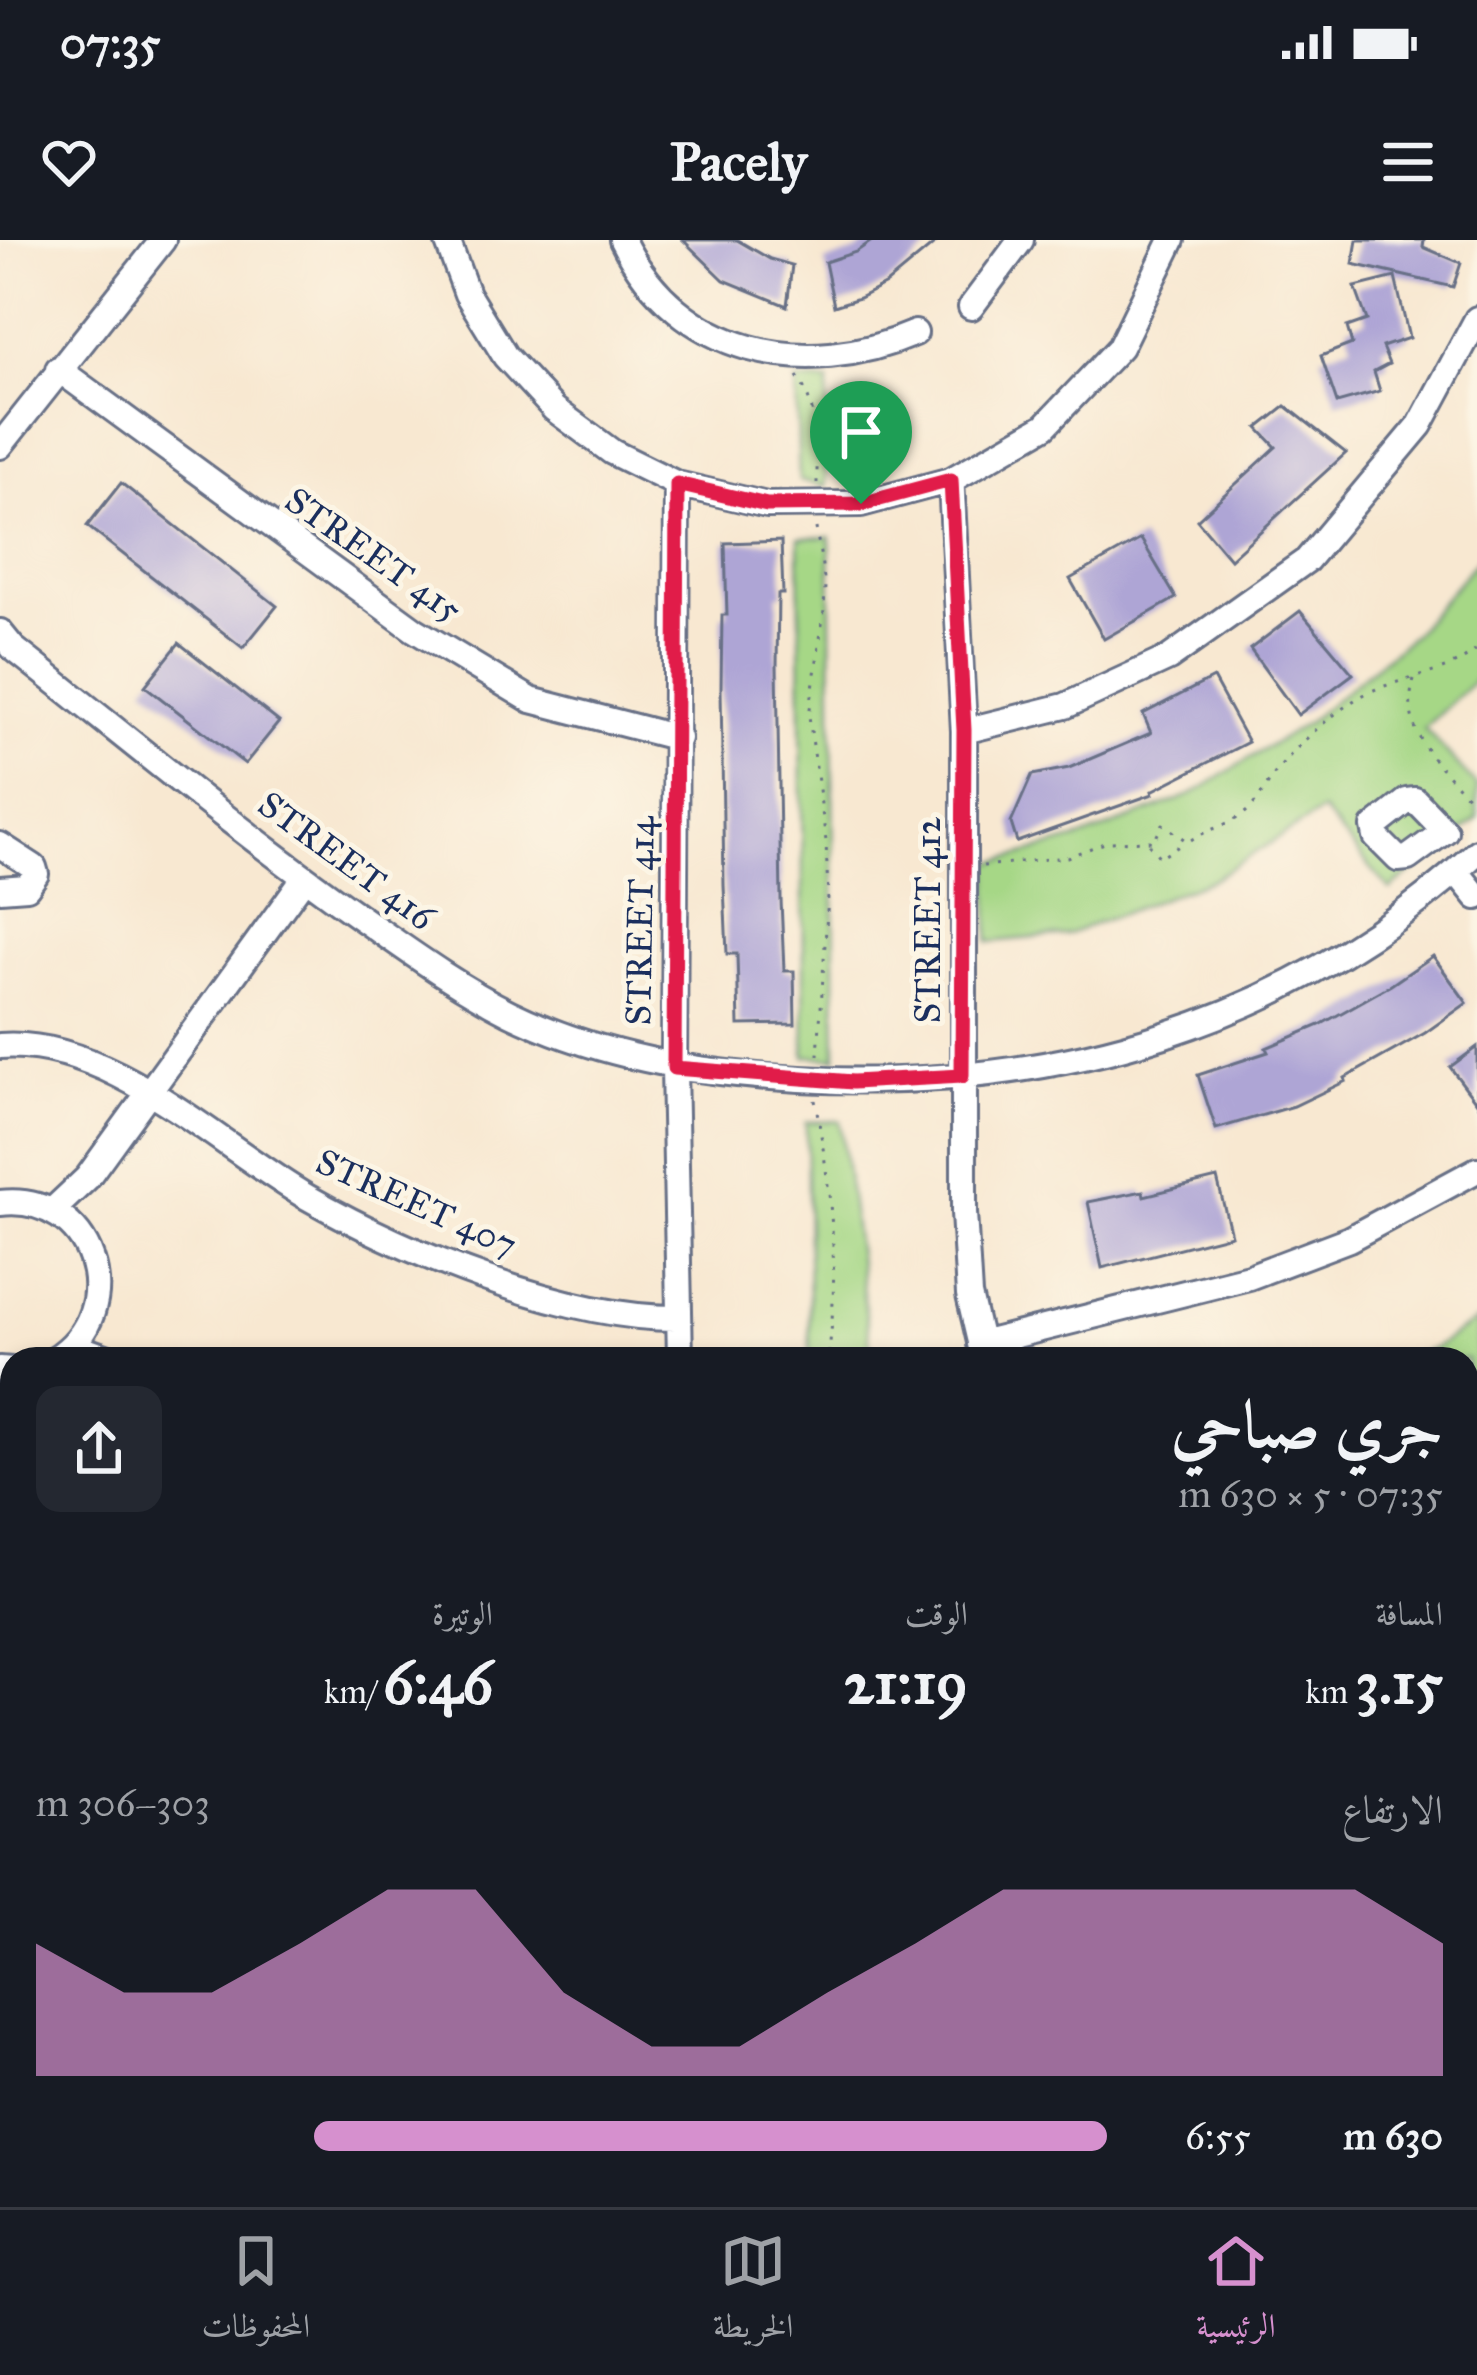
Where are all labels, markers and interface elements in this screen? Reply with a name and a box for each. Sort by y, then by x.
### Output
text: 07:35 [60,15,160,70]
icon: heart [36,129,102,195]
text: Pacely [670,129,807,195]
icon: menu [1375,129,1441,195]
pin [810,381,912,504]
icon: arrive [828,399,894,465]
street label: STREET 415 [277,478,470,632]
street label: STREET 416 [250,782,444,940]
street label: STREET 414 [616,815,664,1026]
street label: STREET 412 [906,816,950,1023]
street label: STREET 407 [309,1139,524,1267]
text: جري صباحي [1171,1384,1443,1465]
button: share [36,1386,162,1512]
text: 07:35 · 5 × 630 m [1178,1470,1443,1518]
text: الوتيرة [432,1594,493,1634]
text: الوقت [905,1594,968,1634]
text: المسافة [1376,1594,1443,1634]
text: 6:46 [383,1646,493,1719]
text: 21:19 [844,1646,968,1719]
text: 3.15 [1355,1646,1443,1719]
text: /km [324,1672,383,1712]
text: km [1305,1672,1355,1712]
text: 303–306 m [36,1779,210,1827]
text: الارتفاع [1342,1786,1443,1834]
text: 6:55 [1185,2112,1251,2160]
text: 630 m [1344,2112,1443,2160]
tab: المحفوظات [201,2228,310,2358]
tab: الخريطة [713,2228,793,2358]
tab: الرئيسية [1196,2228,1276,2358]

